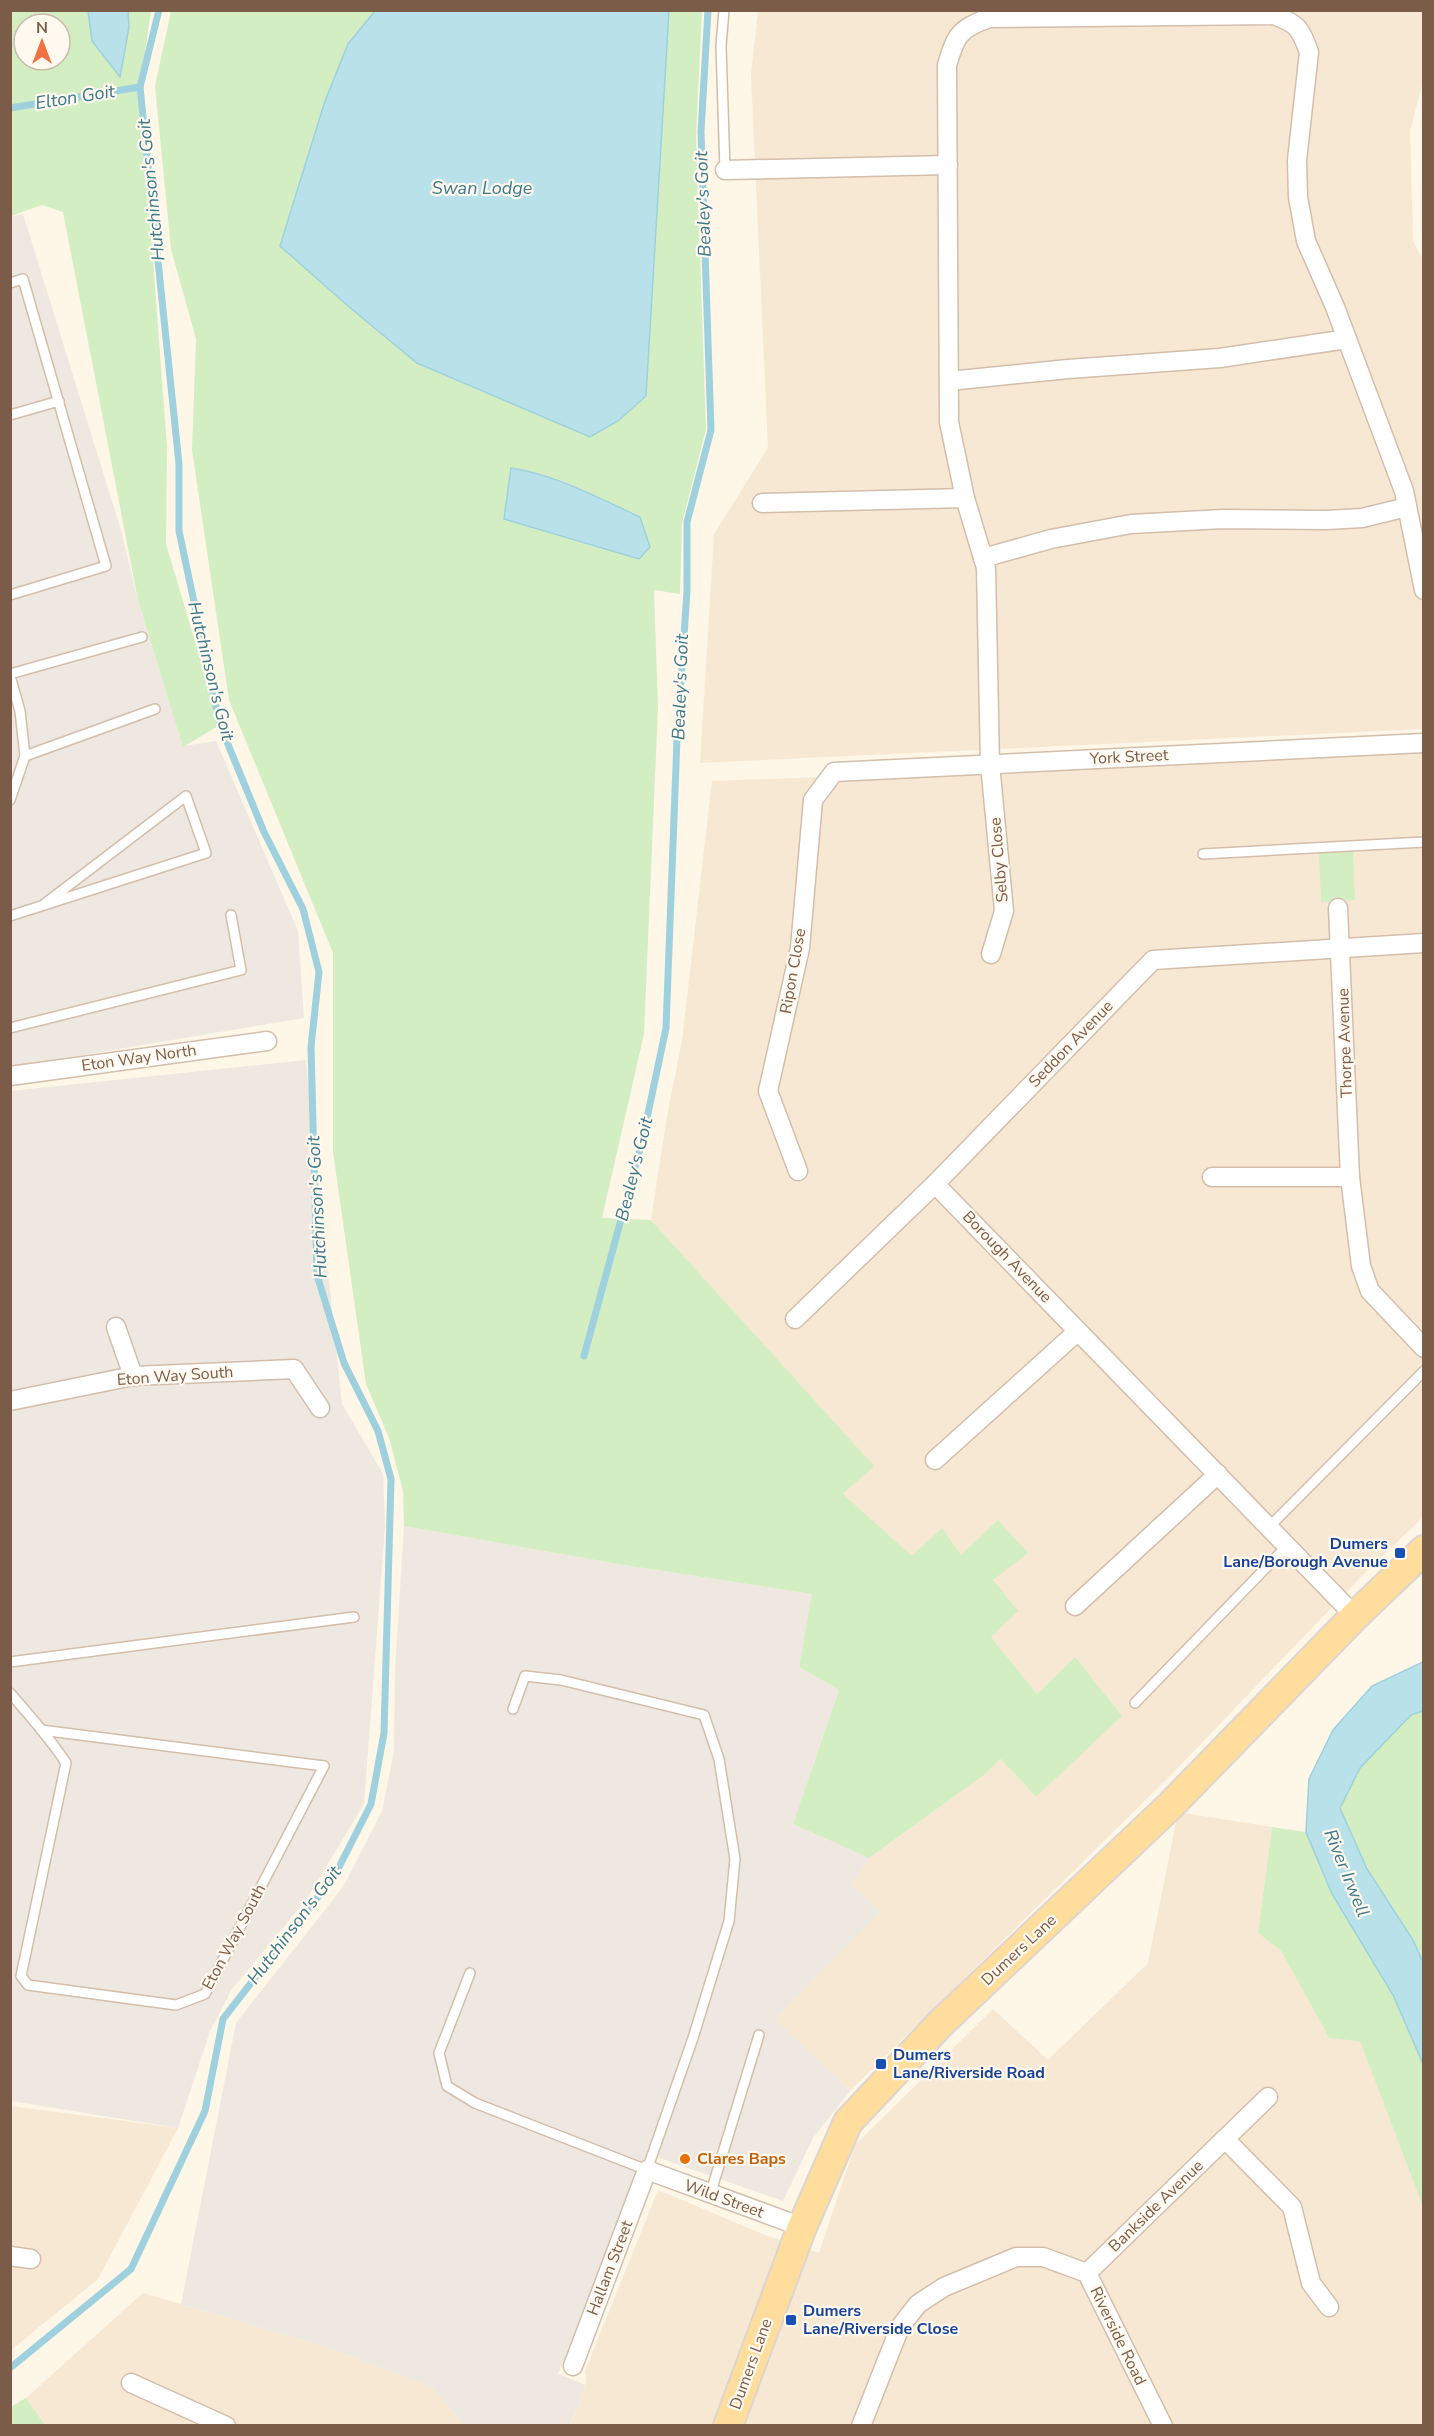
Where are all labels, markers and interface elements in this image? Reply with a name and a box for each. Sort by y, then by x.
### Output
north arrow [12,12,72,72]
text: N [36,17,48,39]
water label: Elton Goit [33,79,117,115]
water label: Hutchinson's Goit [132,117,170,262]
water label: Bealey's Goit [689,150,717,257]
water label: Swan Lodge [432,176,533,200]
water label: Hutchinson's Goit [182,599,240,744]
water label: Bealey's Goit [666,633,694,740]
street label: York Street [1088,744,1169,770]
street label: Selby Close [984,817,1014,903]
street label: Ripon Close [775,927,811,1015]
street label: Thorpe Avenue [1332,988,1358,1098]
street label: Seddon Avenue [1024,996,1118,1092]
street label: Eton Way North [80,1039,198,1077]
water label: Bealey's Goit [610,1114,659,1223]
water label: Hutchinson's Goit [301,1134,333,1279]
street label: Borough Avenue [957,1206,1057,1308]
street label: Eton Way South [116,1361,234,1391]
place label: Dumers Lane/Borough Avenue [1223,1533,1388,1573]
marker: Dumers Lane/Borough Avenue [1393,1546,1407,1560]
water label: River Irwell [1318,1825,1376,1921]
water label: Hutchinson's Goit [241,1860,347,1989]
street label: Eton Way South [197,1880,271,1994]
street label: Dumers Lane [977,1909,1061,1991]
place label: Dumers Lane/Riverside Road [893,2044,1045,2084]
marker: Dumers Lane/Riverside Road [874,2057,888,2071]
place label: Clares Baps [697,2148,786,2170]
marker: Clares Baps [678,2152,692,2166]
street label: Bankside Avenue [1104,2155,1208,2257]
street label: Wild Street [681,2174,767,2224]
street label: Hallam Street [582,2217,638,2319]
street label: Riverside Road [1085,2283,1151,2389]
place label: Dumers Lane/Riverside Close [803,2300,959,2340]
marker: Dumers Lane/Riverside Close [784,2313,798,2327]
street label: Dumers Lane [724,2315,778,2413]

